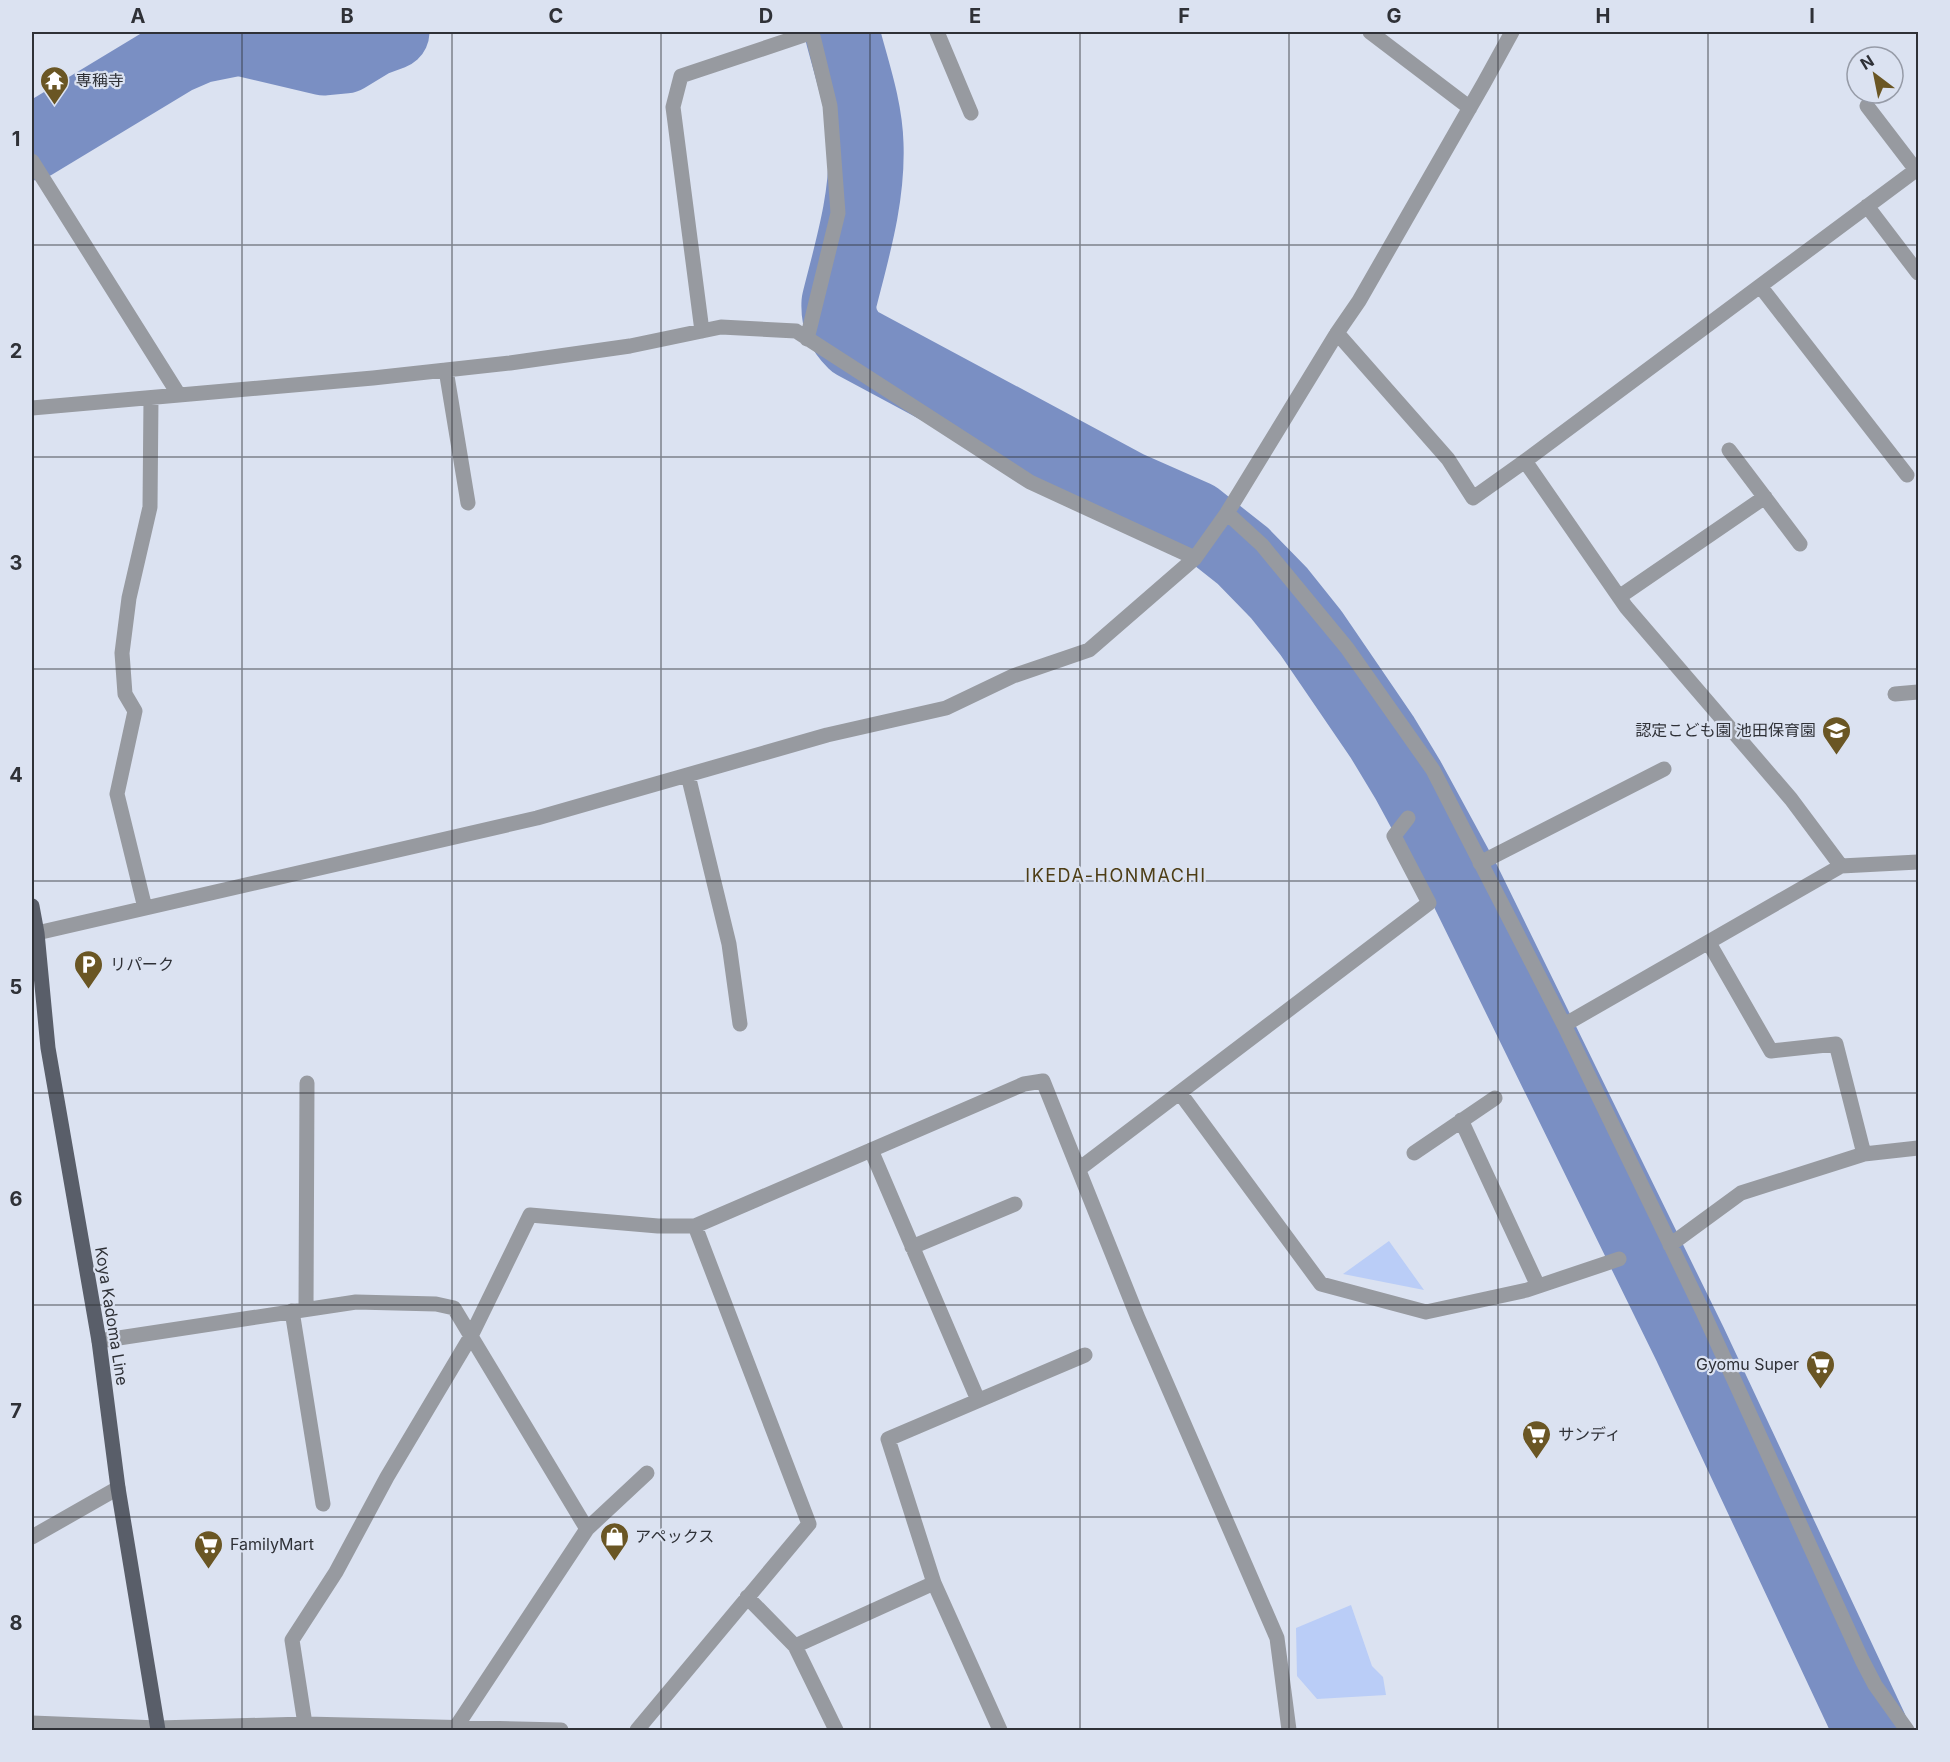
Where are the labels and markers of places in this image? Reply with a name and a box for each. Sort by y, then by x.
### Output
temple icon: 専稱寺 [39,64,71,106]
place label: 専稱寺 [76,70,124,90]
school or university icon: 認定こども園 池田保育園 [1821,714,1853,756]
place label: 認定こども園 池田保育園 [1635,720,1816,740]
parking icon: リパーク [73,948,105,990]
place label: リパーク [110,954,174,974]
supermarket icon: Gyomu Super [1804,1348,1836,1390]
place label: Gyomu Super [1696,1354,1799,1374]
supermarket icon: サンディ [1521,1418,1553,1460]
place label: サンディ [1558,1424,1621,1444]
shop icon: アペックス [598,1520,630,1562]
place label: アペックス [635,1526,714,1546]
supermarket icon: FamilyMart [193,1528,225,1570]
place label: FamilyMart [230,1534,314,1554]

